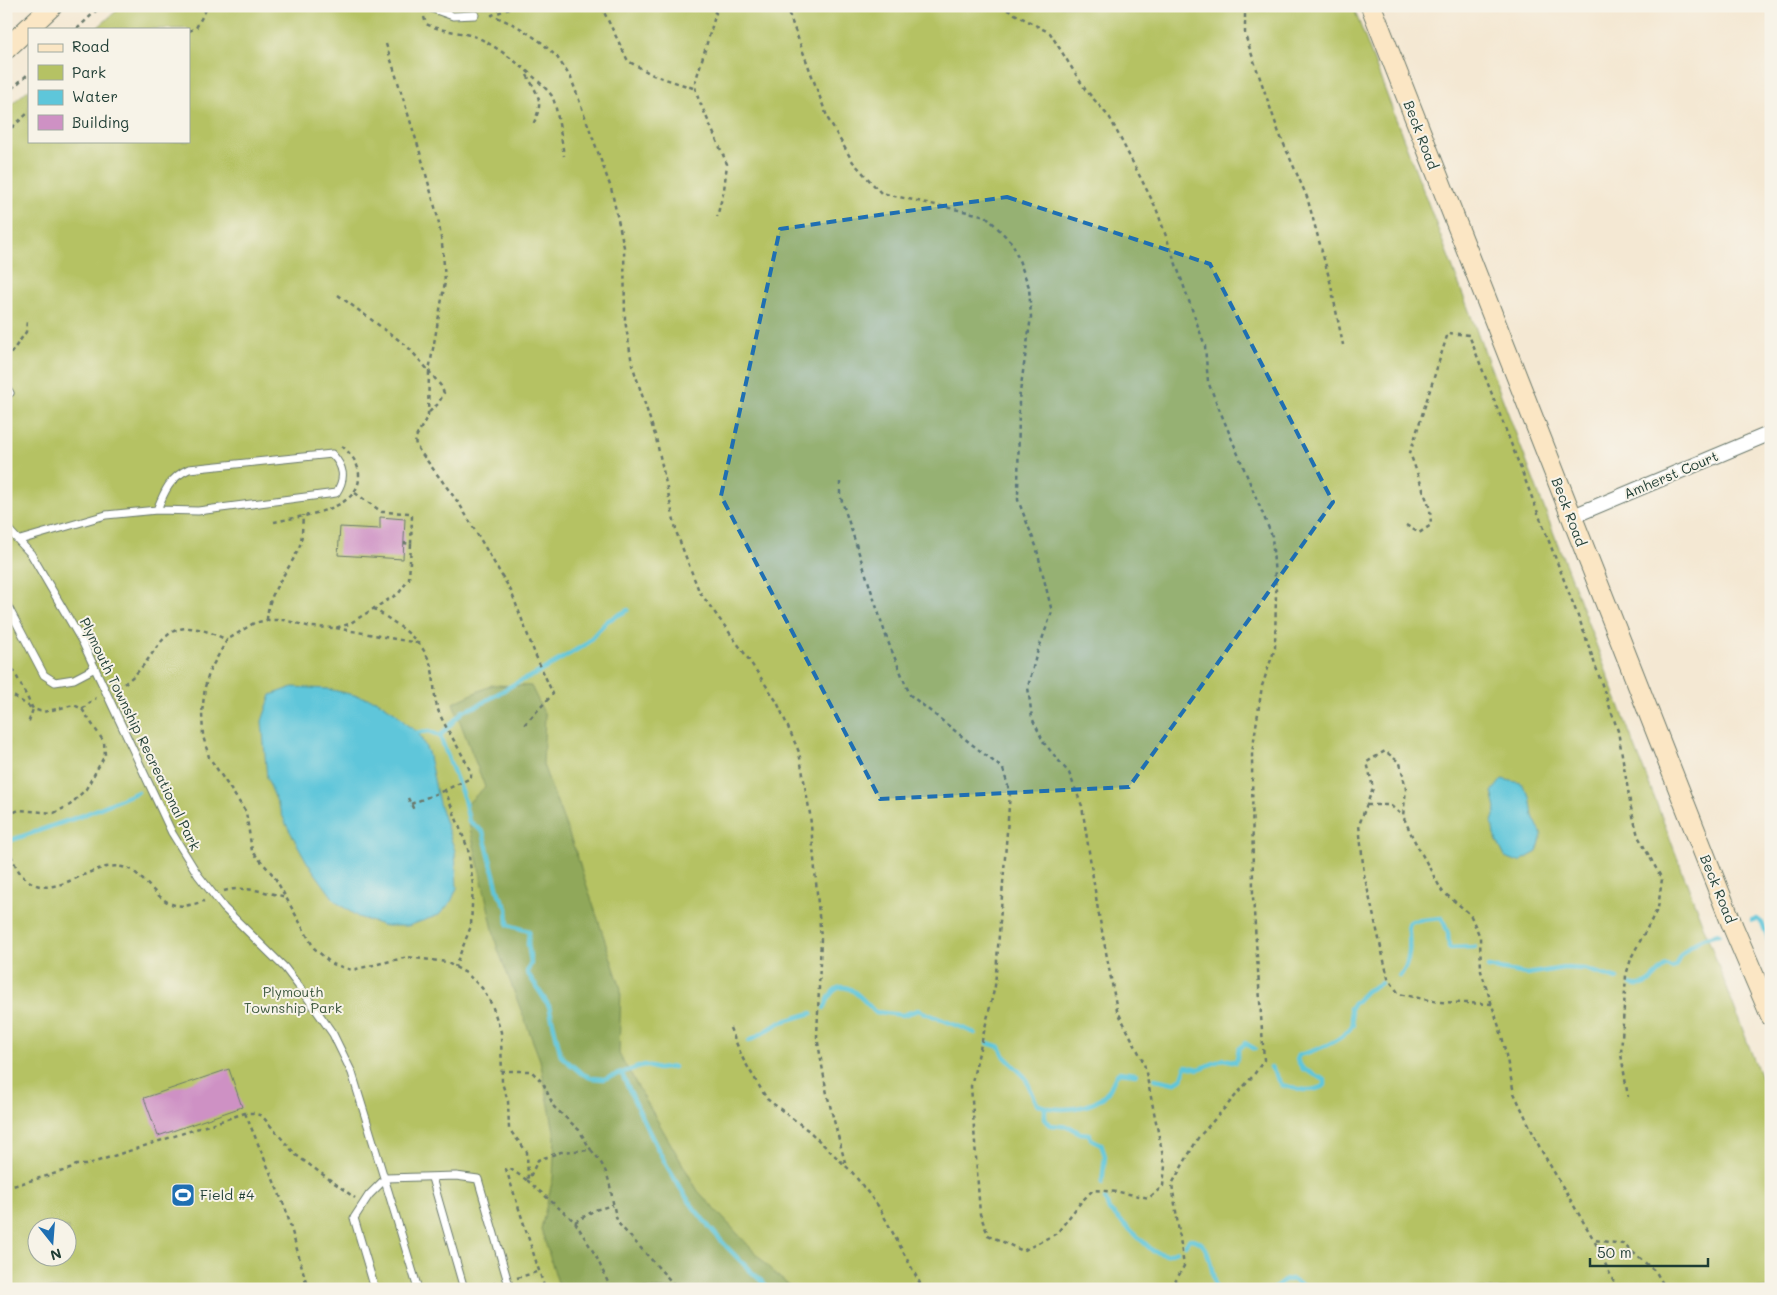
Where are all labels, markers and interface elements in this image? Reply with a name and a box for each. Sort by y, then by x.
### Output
legend [28,28,190,142]
text: Road [72,36,109,56]
text: Park [72,62,106,82]
text: Water [72,86,118,106]
street label: Beck Road [1400,98,1443,172]
text: Building [72,112,129,132]
street label: Amherst Court [1621,446,1721,503]
street label: Beck Road [1548,475,1591,549]
street label: Plymouth Township Recreational Park [76,614,205,853]
street label: Beck Road [1696,852,1741,926]
park label: Plymouth Township Park [244,982,342,1017]
sports icon: Field #4 [170,1182,196,1208]
place label: Field #4 [200,1185,255,1204]
north arrow [28,1218,78,1268]
scale bar [1590,1235,1707,1267]
text: 50 m [1597,1242,1632,1262]
text: N [48,1244,64,1266]

